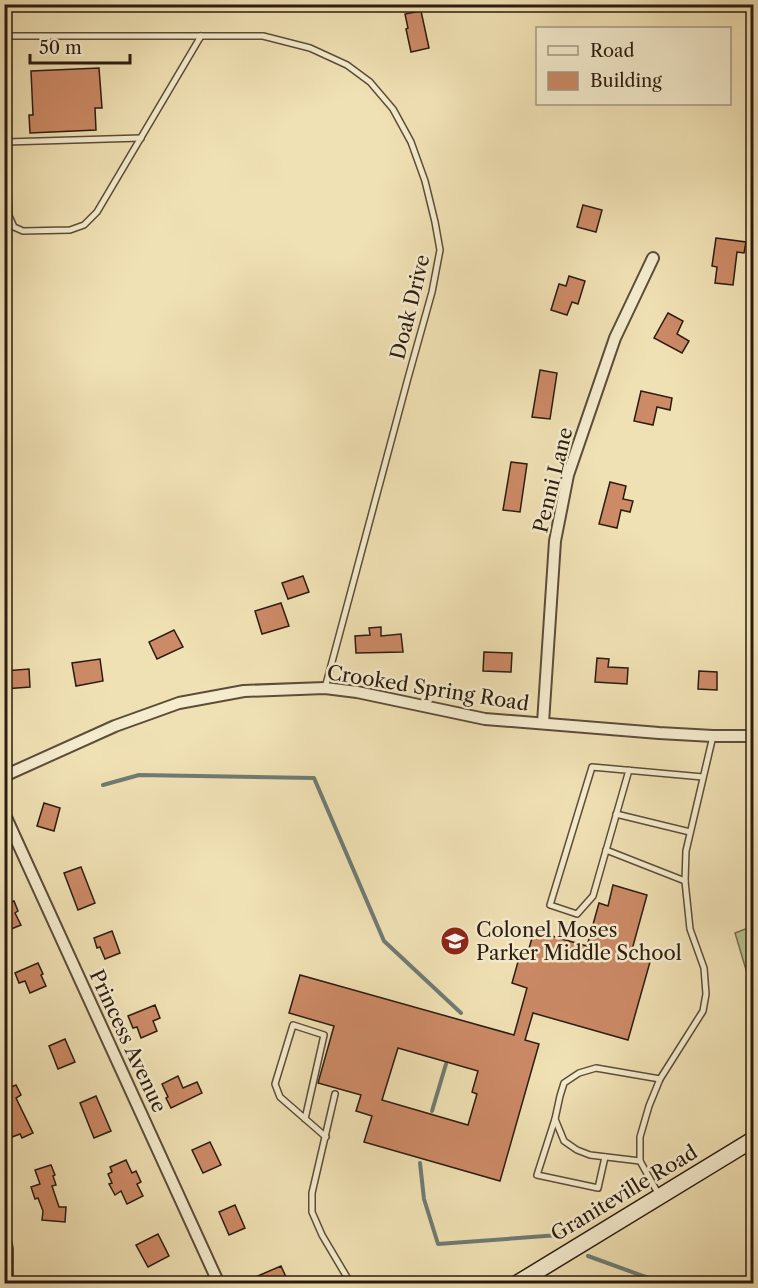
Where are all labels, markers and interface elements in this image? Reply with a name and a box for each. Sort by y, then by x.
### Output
scale bar [30,27,130,65]
legend [536,27,731,105]
text: 50 m [39,37,82,59]
text: Road [590,40,635,62]
text: Building [590,70,662,92]
street label: Doak Drive [385,252,435,362]
street label: Penni Lane [528,425,578,535]
street label: Crooked Spring Road [325,660,531,716]
place label: Colonel Moses Parker Middle School [476,918,682,965]
school or university icon: Colonel Moses Parker Middle School [439,925,471,957]
street label: Princess Avenue [84,966,172,1116]
street label: Graniteville Road [547,1140,701,1246]

